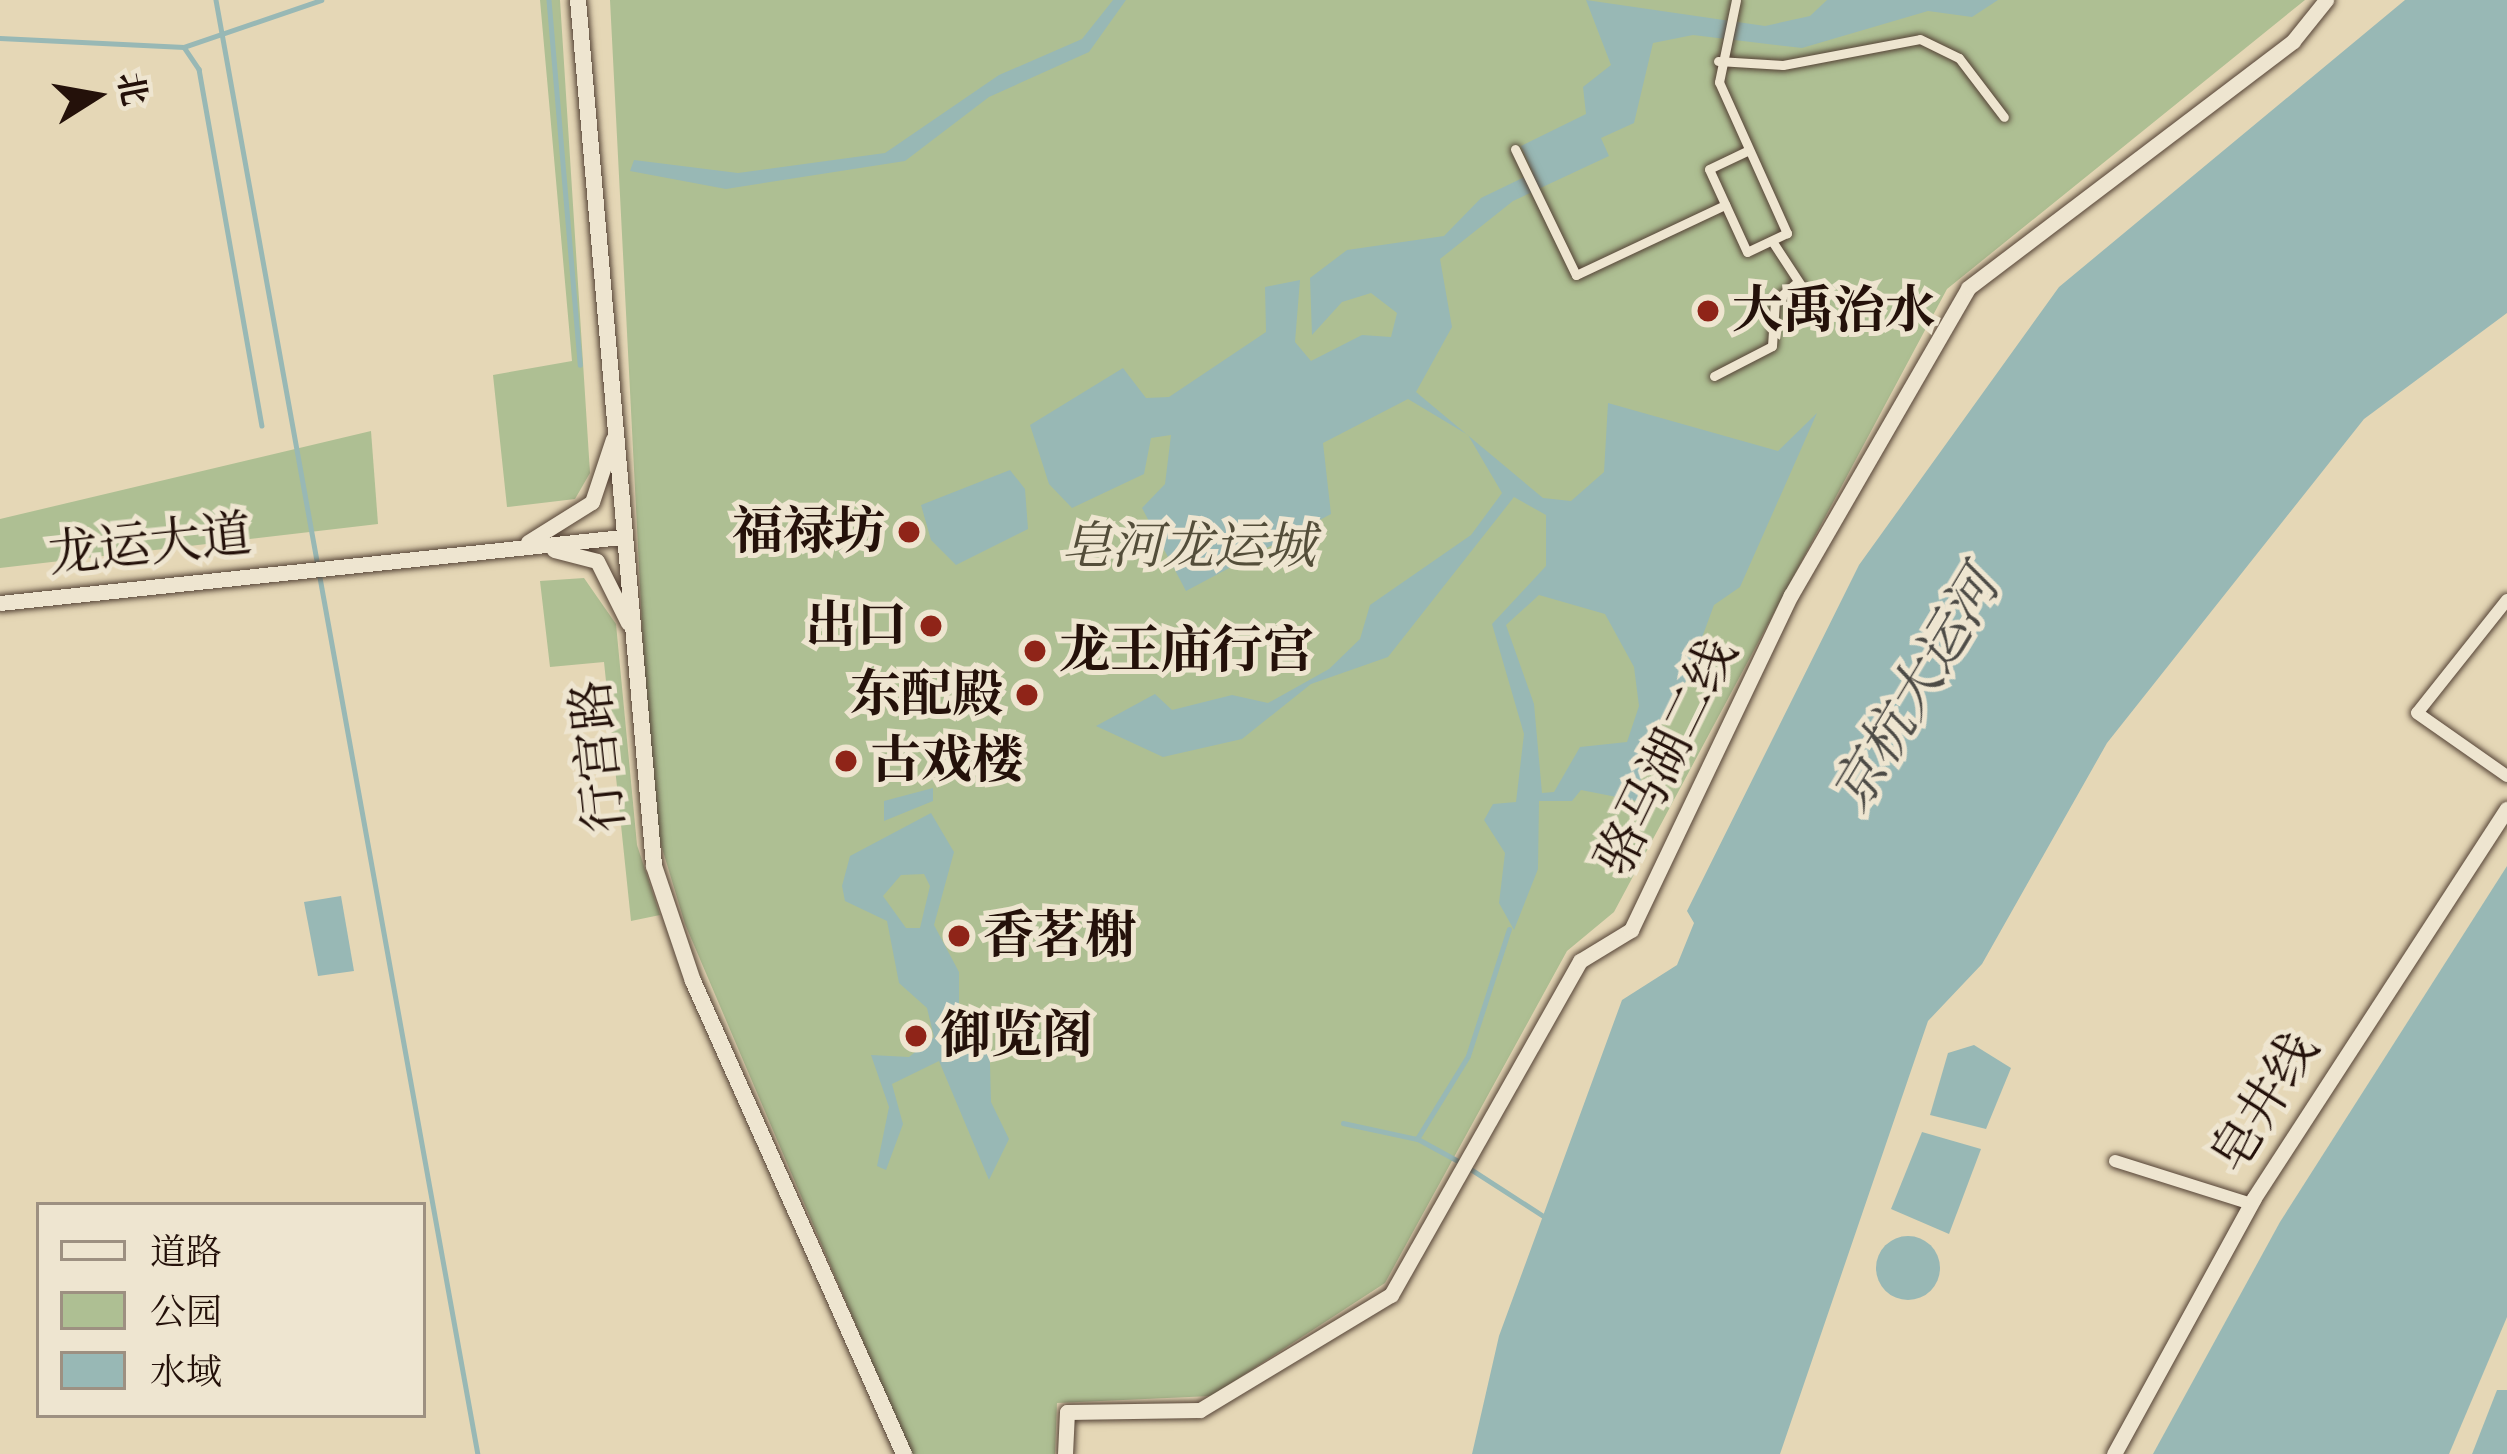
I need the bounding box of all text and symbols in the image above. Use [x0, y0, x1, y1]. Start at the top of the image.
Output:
north arrow [36, 36, 156, 156]
text: 北 [107, 69, 157, 110]
place label: 大禹治水 [1732, 280, 1936, 342]
marker: 大禹治水 [1695, 298, 1721, 324]
place label: 福禄坊 [732, 501, 885, 563]
street label: 龙运大道 [45, 504, 255, 586]
park label: 皂河龙运城 [1061, 516, 1315, 578]
marker: 福禄坊 [896, 519, 922, 545]
water label: 京杭大运河 [1820, 559, 2014, 823]
place label: 出口 [805, 595, 907, 657]
marker: 出口 [918, 613, 944, 639]
place label: 龙王庙行宫 [1059, 620, 1314, 682]
street label: 骆马湖二线 [1584, 629, 1750, 885]
marker: 龙王庙行宫 [1022, 638, 1048, 664]
place label: 东配殿 [850, 664, 1003, 726]
street label: 行宫路 [561, 677, 637, 835]
marker: 东配殿 [1014, 682, 1040, 708]
place label: 古戏楼 [870, 730, 1023, 792]
marker: 古戏楼 [833, 748, 859, 774]
place label: 香茗榭 [983, 905, 1136, 967]
marker: 香茗榭 [946, 923, 972, 949]
place label: 御览阁 [940, 1005, 1093, 1067]
street label: 皂井线 [2199, 1022, 2331, 1184]
marker: 御览阁 [903, 1023, 929, 1049]
legend [36, 1202, 426, 1418]
text: 道路 [150, 1228, 222, 1277]
text: 公园 [150, 1288, 222, 1337]
text: 水域 [150, 1348, 222, 1397]

